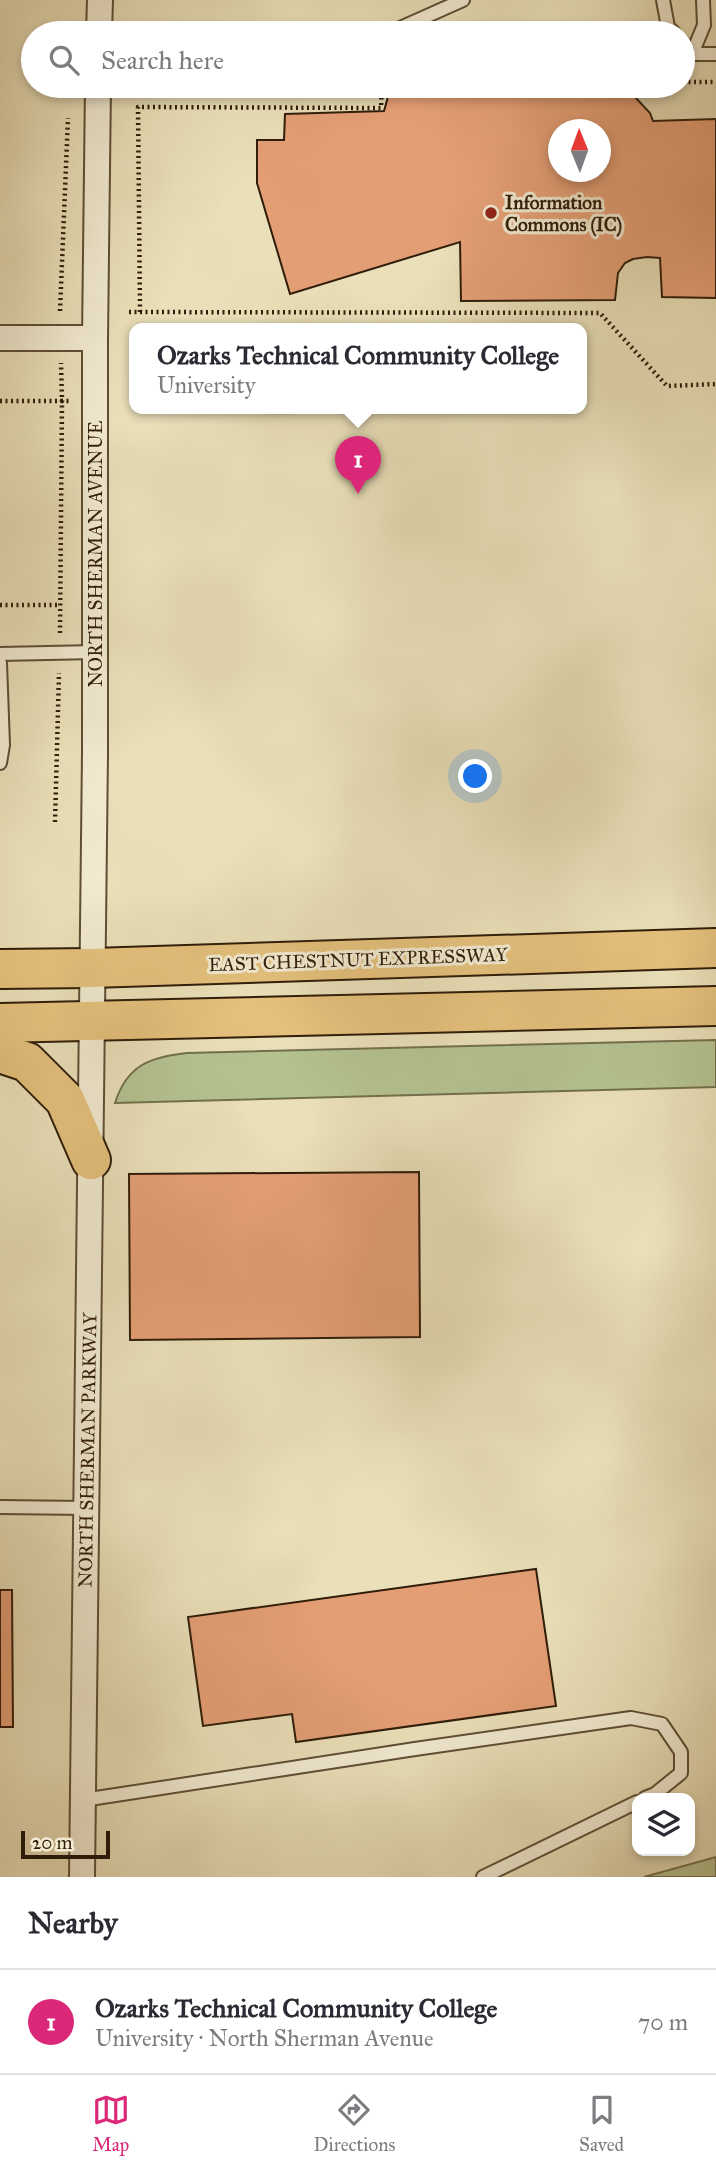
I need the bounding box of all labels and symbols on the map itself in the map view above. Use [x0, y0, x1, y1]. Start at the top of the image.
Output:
north arrow [548, 119, 611, 182]
place label: Information Commons (IC) [505, 191, 622, 237]
marker: Information Commons (IC) [483, 205, 499, 221]
street label: NORTH SHERMAN AVENUE [84, 420, 107, 687]
pin: 1 [335, 436, 381, 494]
your location [458, 759, 492, 793]
street label: EAST CHESTNUT EXPRESSWAY [208, 943, 509, 976]
street label: NORTH SHERMAN PARKWAY [74, 1311, 101, 1588]
scale bar [21, 1828, 110, 1860]

